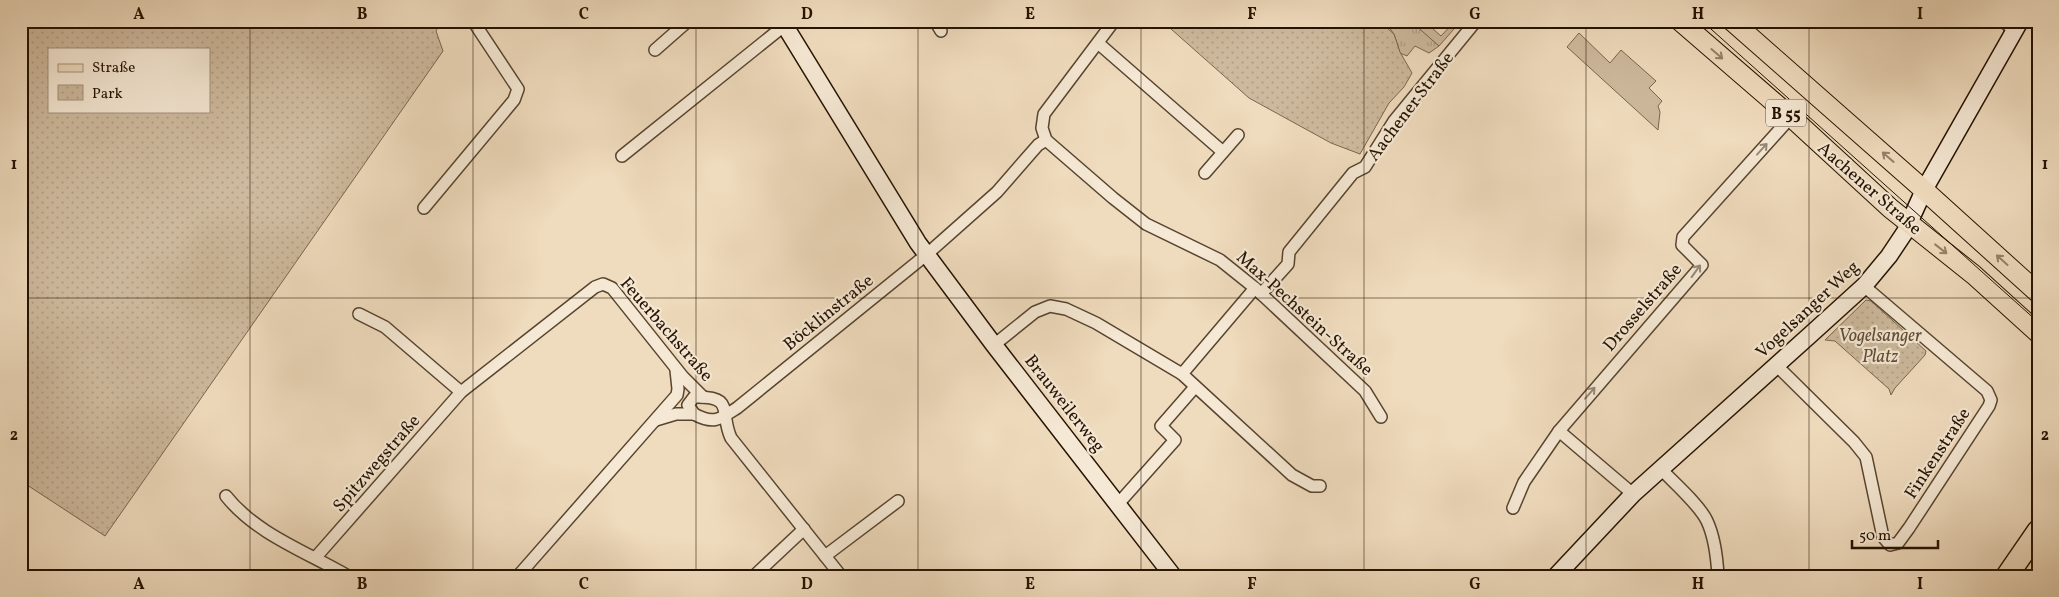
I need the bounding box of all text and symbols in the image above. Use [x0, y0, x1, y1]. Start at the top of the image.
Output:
text: A [133, 4, 145, 26]
text: B [357, 4, 368, 26]
text: C [579, 4, 589, 26]
text: D [801, 4, 813, 26]
text: E [1025, 4, 1035, 26]
text: F [1247, 4, 1257, 26]
text: G [1469, 4, 1481, 26]
text: H [1692, 4, 1704, 26]
text: I [1917, 4, 1923, 26]
street label: Aachener Straße [1362, 47, 1461, 167]
legend [48, 48, 210, 112]
one-way arrow [1710, 48, 1723, 60]
text: Straße [92, 58, 135, 79]
text: Park [92, 84, 123, 105]
road number: B 55 [1766, 100, 1806, 126]
street label: Aachener Straße [1811, 137, 1927, 242]
one-way arrow [1756, 143, 1768, 156]
one-way arrow [1881, 152, 1894, 163]
text: 1 [11, 154, 17, 176]
text: 1 [2042, 154, 2048, 176]
one-way arrow [1934, 243, 1947, 254]
street label: Max-Pechstein-Straße [1230, 246, 1378, 382]
one-way arrow [1995, 254, 2008, 266]
street label: Vogelsanger Weg [1751, 255, 1865, 365]
street label: Drosselstraße [1598, 258, 1688, 357]
one-way arrow [1691, 264, 1701, 278]
street label: Böcklinstraße [778, 269, 879, 357]
street label: Feuerbachstraße [613, 272, 718, 388]
park label: Vogelsanger Platz [1838, 324, 1922, 370]
street label: Brauweilerweg [1018, 350, 1110, 458]
one-way arrow [1584, 387, 1595, 400]
street label: Finkenstraße [1899, 403, 1977, 504]
street label: Spitzwegstraße [328, 410, 427, 518]
text: 2 [10, 425, 18, 447]
text: 2 [2041, 425, 2049, 447]
scale bar [1852, 517, 1938, 549]
text: 50 m [1859, 526, 1891, 547]
text: A [133, 574, 145, 596]
text: B [357, 574, 368, 596]
text: C [579, 574, 589, 596]
text: D [801, 574, 813, 596]
text: E [1025, 574, 1035, 596]
text: F [1247, 574, 1257, 596]
text: G [1469, 574, 1481, 596]
text: H [1692, 574, 1704, 596]
text: I [1917, 574, 1923, 596]

